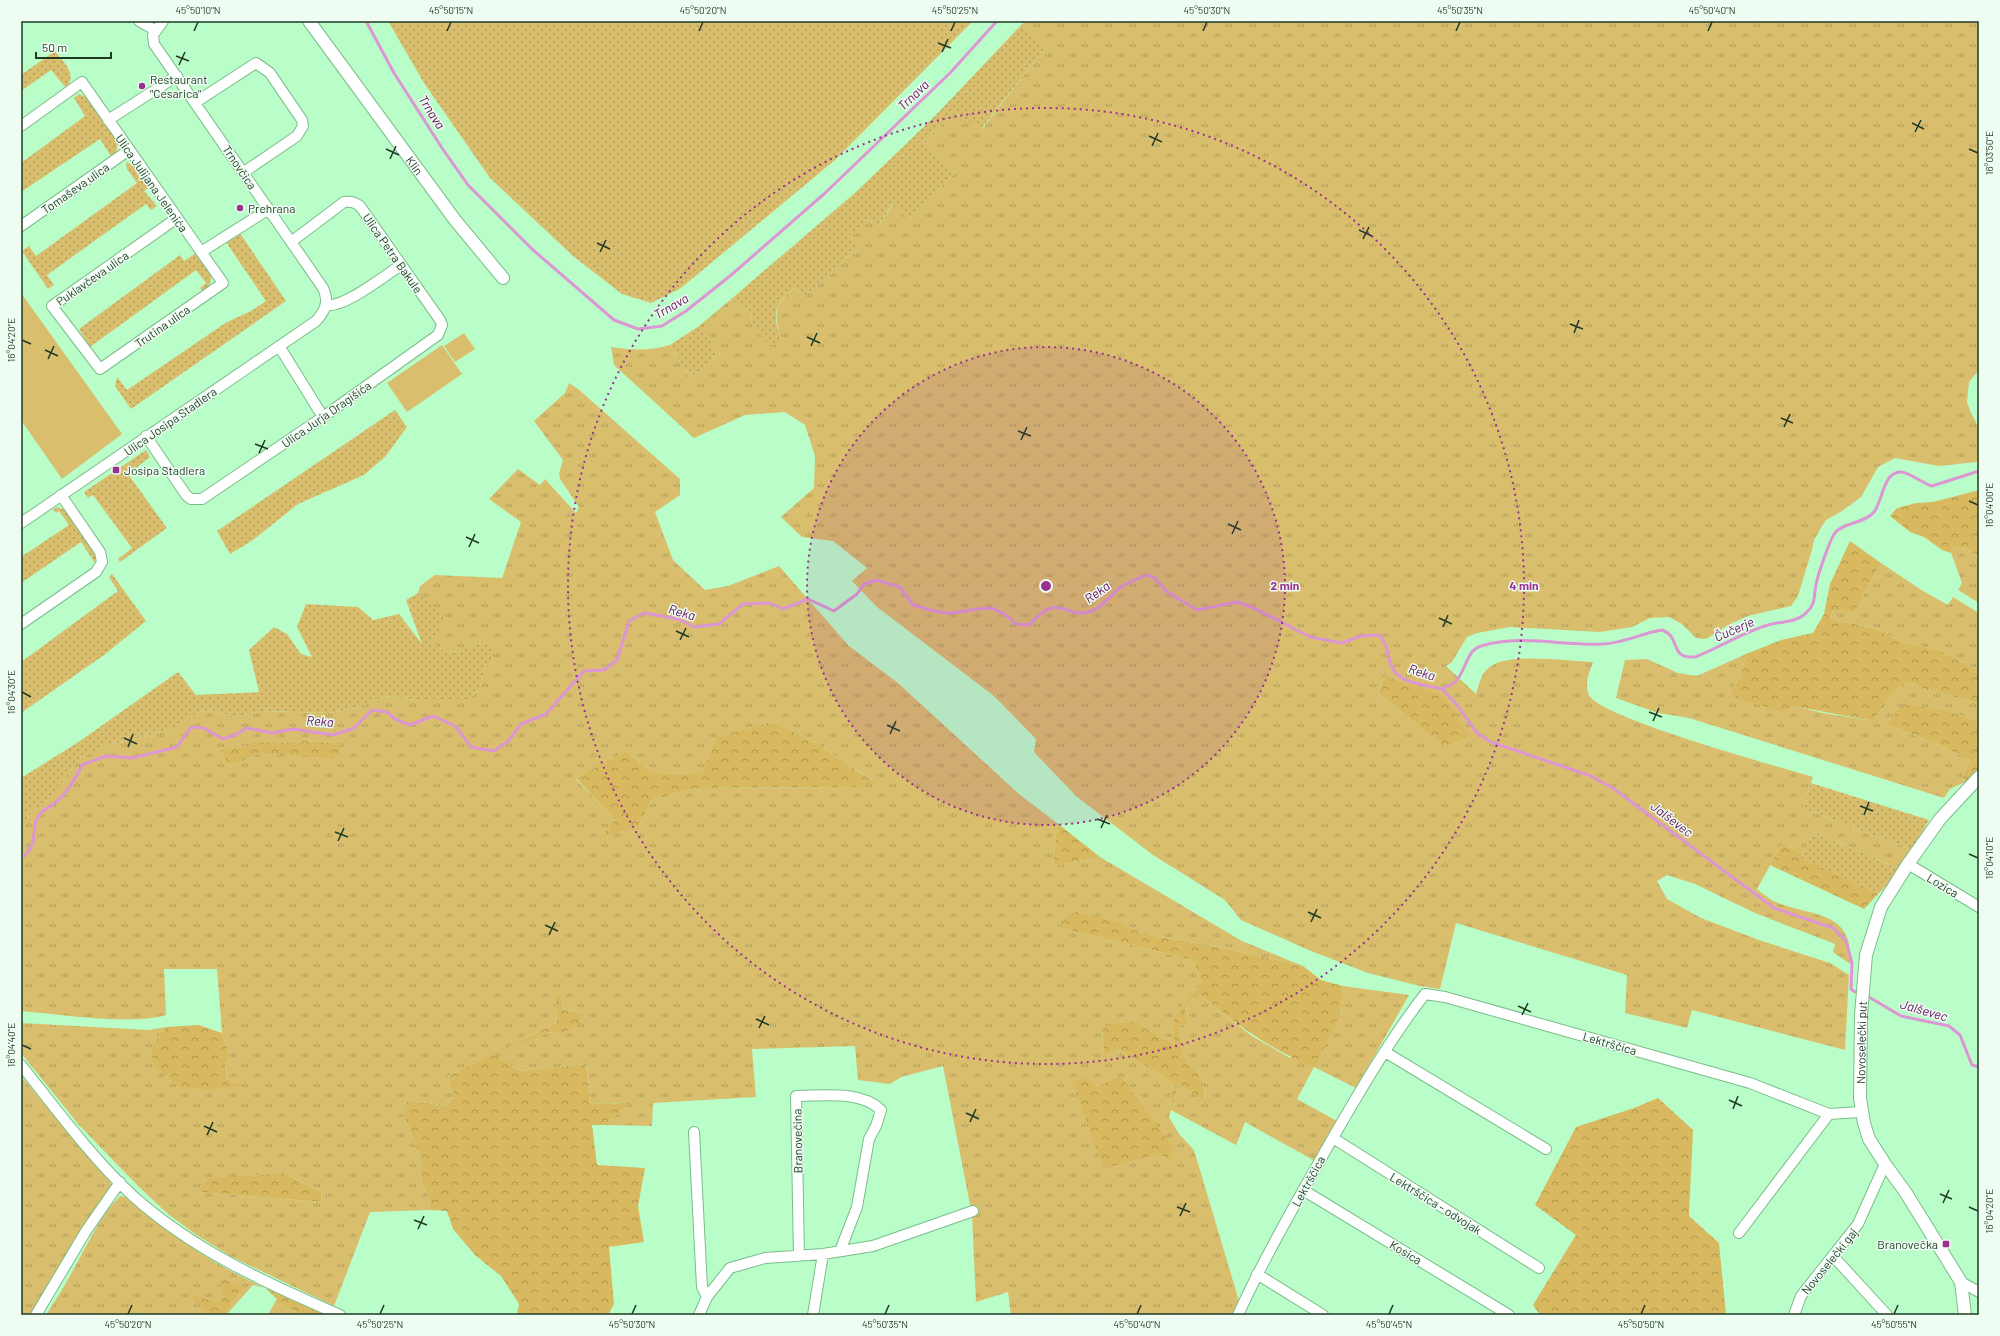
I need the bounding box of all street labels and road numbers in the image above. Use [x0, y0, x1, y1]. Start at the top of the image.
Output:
street label: Ulica Julijana Jelenića [113, 131, 191, 235]
street label: Trnovčica [220, 142, 260, 192]
street label: Klin [403, 153, 426, 177]
street label: Tomaševa ulica [38, 160, 112, 216]
street label: Ulica Petra Bakule [360, 210, 426, 296]
street label: Puklavčeva ulica [53, 248, 131, 308]
street label: Trutina ulica [132, 302, 192, 350]
street label: Ulica Jurja Dragišića [278, 378, 374, 450]
street label: Ulica Josipa Stadlera [121, 384, 219, 458]
street label: Lozica [1925, 870, 1961, 900]
street label: Novoselečki put [1853, 1000, 1869, 1084]
street label: Lektrščica [1581, 1029, 1639, 1057]
street label: Branovečina [789, 1109, 805, 1173]
street label: Lektrščica [1288, 1153, 1328, 1209]
street label: Lektrščica - odvojak [1388, 1169, 1484, 1237]
street label: Novoselečki gaj [1798, 1225, 1860, 1297]
street label: Kosica [1387, 1237, 1425, 1267]

